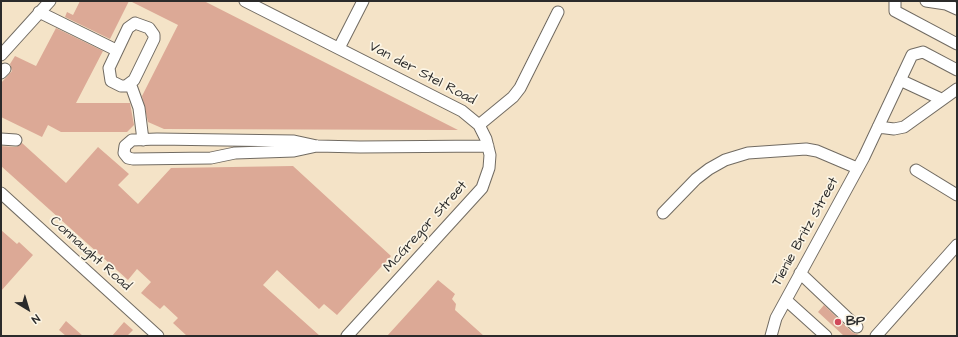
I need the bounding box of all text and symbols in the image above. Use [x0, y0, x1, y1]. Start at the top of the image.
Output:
street label: Van der Stel Road [366, 39, 478, 109]
street label: Tienie Britz Street [769, 175, 843, 289]
street label: McGregor Street [381, 178, 471, 276]
street label: Connaught Road [46, 213, 134, 295]
north arrow [8, 289, 48, 329]
text: N [28, 311, 43, 327]
place label: BP [846, 314, 865, 330]
marker: BP [833, 317, 843, 327]

